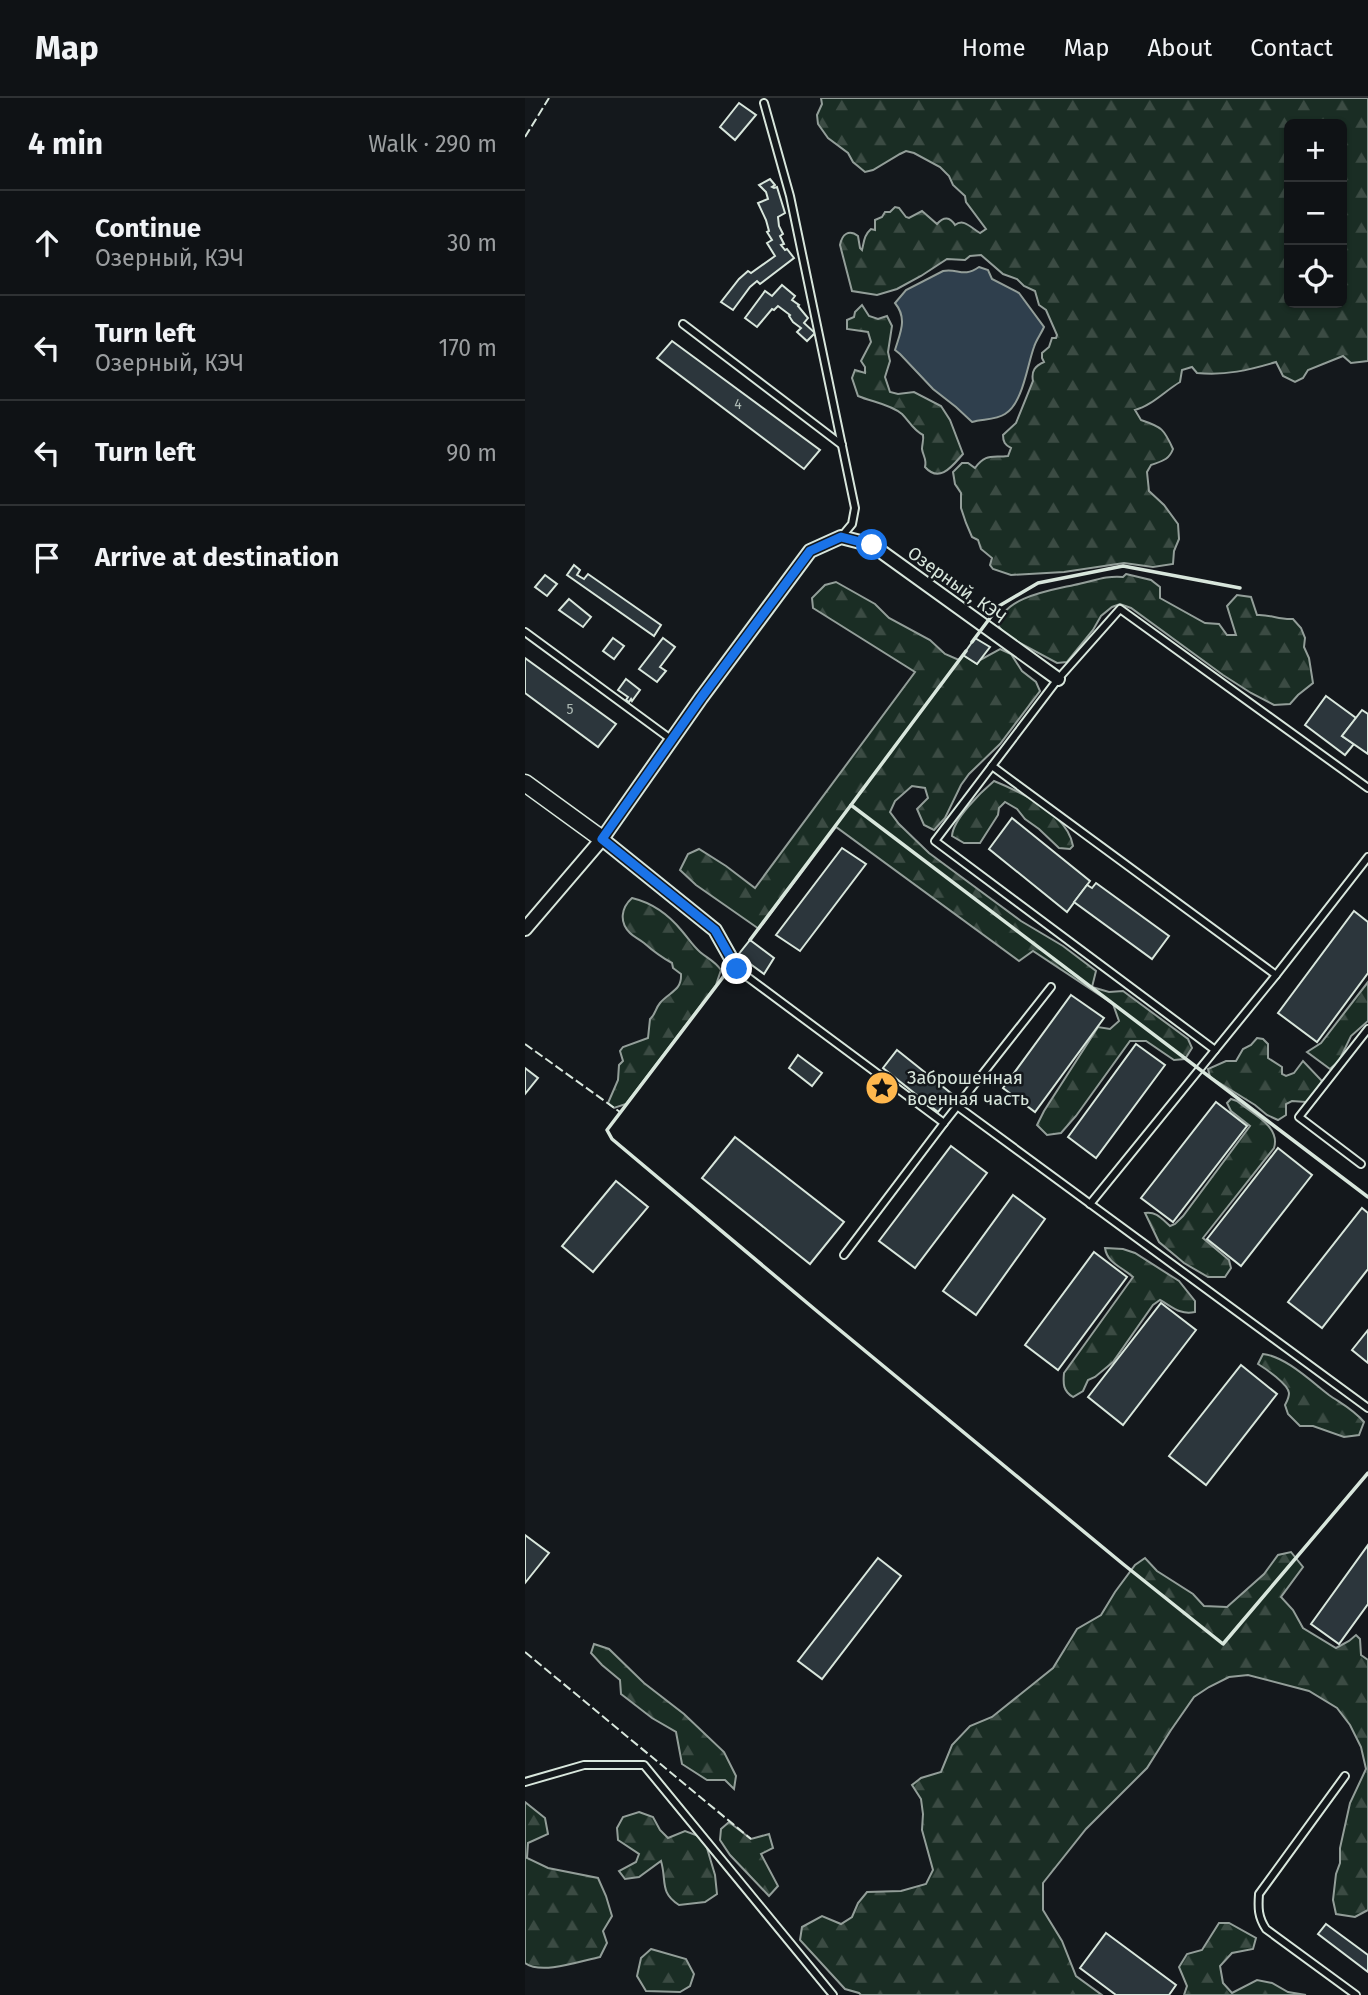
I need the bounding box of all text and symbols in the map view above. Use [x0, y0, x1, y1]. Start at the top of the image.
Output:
text: Map [35, 28, 99, 68]
text: Home [962, 34, 1026, 62]
text: Map [1064, 34, 1110, 62]
text: About [1148, 34, 1212, 62]
text: Contact [1250, 34, 1333, 62]
map controls [1284, 119, 1347, 308]
button: + [1284, 119, 1347, 182]
text: 4 min [28, 126, 103, 162]
text: Walk · 290 m [368, 130, 497, 158]
button: − [1284, 182, 1347, 245]
text: Continue [95, 213, 201, 244]
icon: ahead [28, 224, 66, 262]
text: 30 m [447, 229, 497, 257]
text: Озерный, КЭЧ [95, 244, 244, 272]
button: locate [1284, 245, 1347, 308]
text: Turn left [95, 318, 196, 349]
icon: left [28, 329, 66, 367]
text: 170 m [438, 334, 497, 362]
text: Озерный, КЭЧ [95, 349, 244, 377]
house number: 4 [734, 396, 742, 413]
icon: left [28, 434, 66, 472]
text: Turn left [95, 437, 196, 468]
text: 90 m [446, 439, 497, 467]
route start [856, 529, 887, 560]
icon: arrive [28, 539, 66, 577]
text: Arrive at destination [95, 542, 339, 573]
street label: Озерный, КЭЧ [903, 542, 1011, 628]
house number: 5 [566, 701, 574, 718]
route end [721, 953, 752, 984]
place label: Заброшенная военная часть [907, 1067, 1029, 1110]
place icon: Заброшенная военная часть [863, 1069, 901, 1107]

